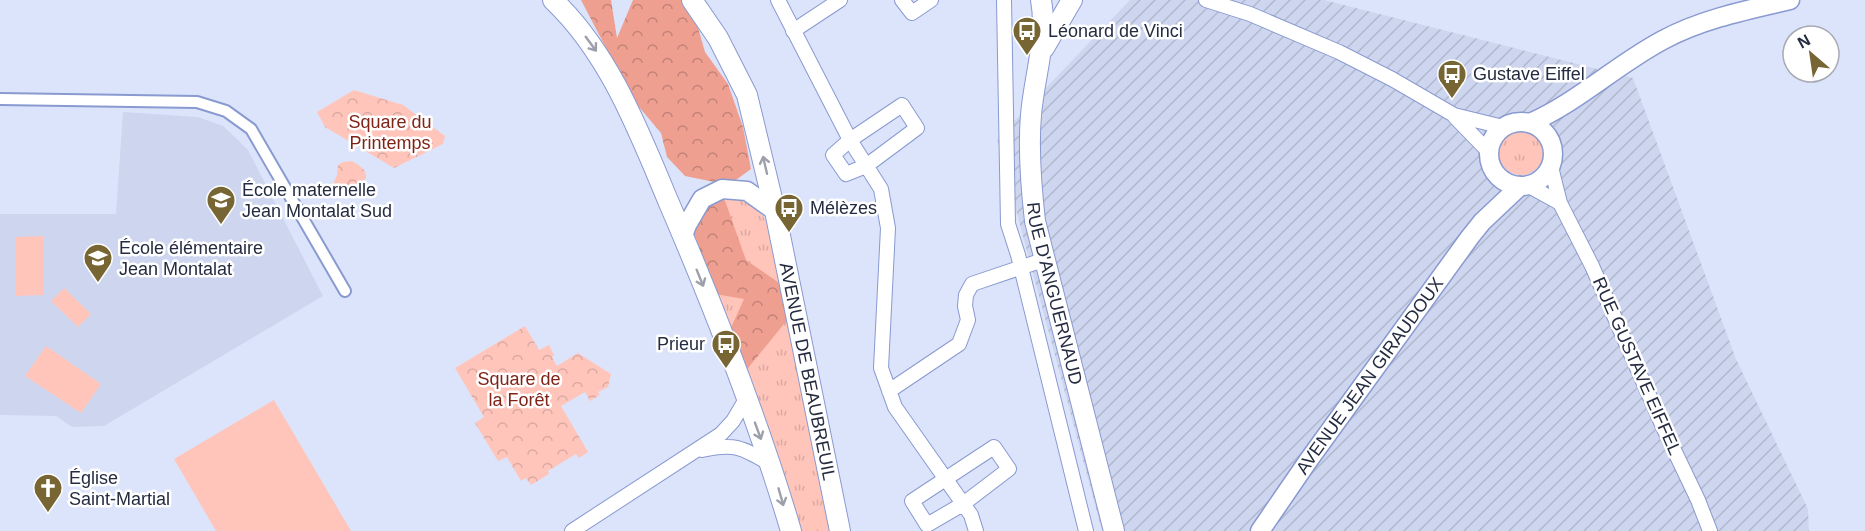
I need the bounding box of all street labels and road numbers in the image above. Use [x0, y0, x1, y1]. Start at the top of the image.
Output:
street label: RUE D'ANGUERNAUD [1023, 201, 1086, 387]
street label: AVENUE DE BEAUBREUIL [776, 261, 839, 482]
street label: AVENUE JEAN GIRAUDOUX [1292, 274, 1447, 478]
street label: RUE GUSTAVE EIFFEL [1589, 274, 1685, 458]

